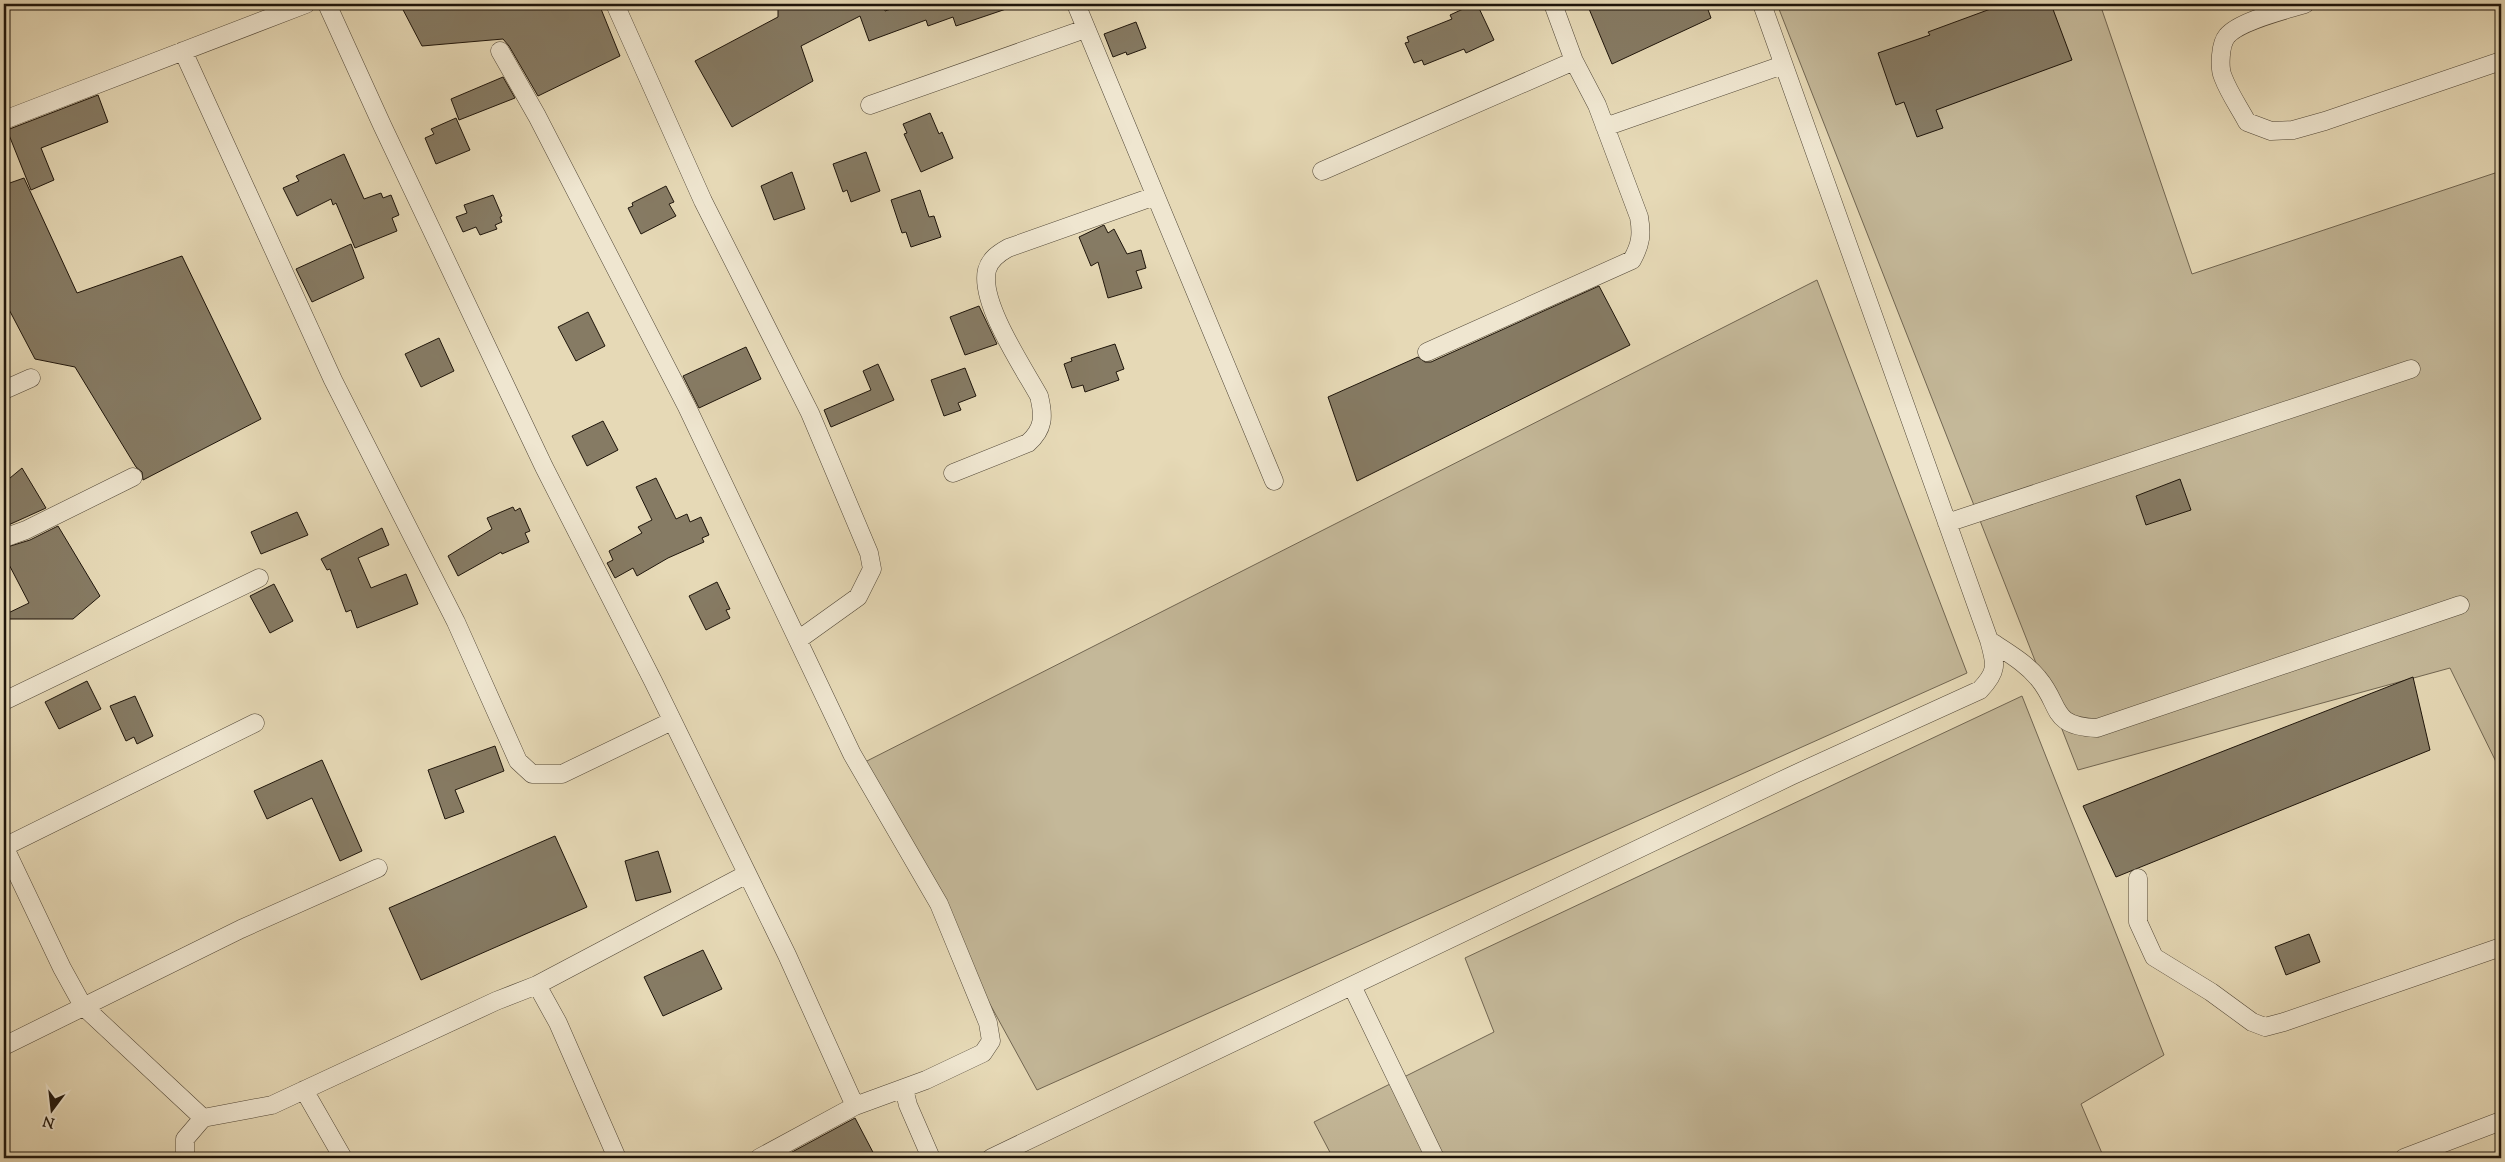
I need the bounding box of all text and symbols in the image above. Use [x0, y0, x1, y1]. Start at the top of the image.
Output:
north arrow [28, 1084, 78, 1134]
text: N [41, 1110, 57, 1132]

